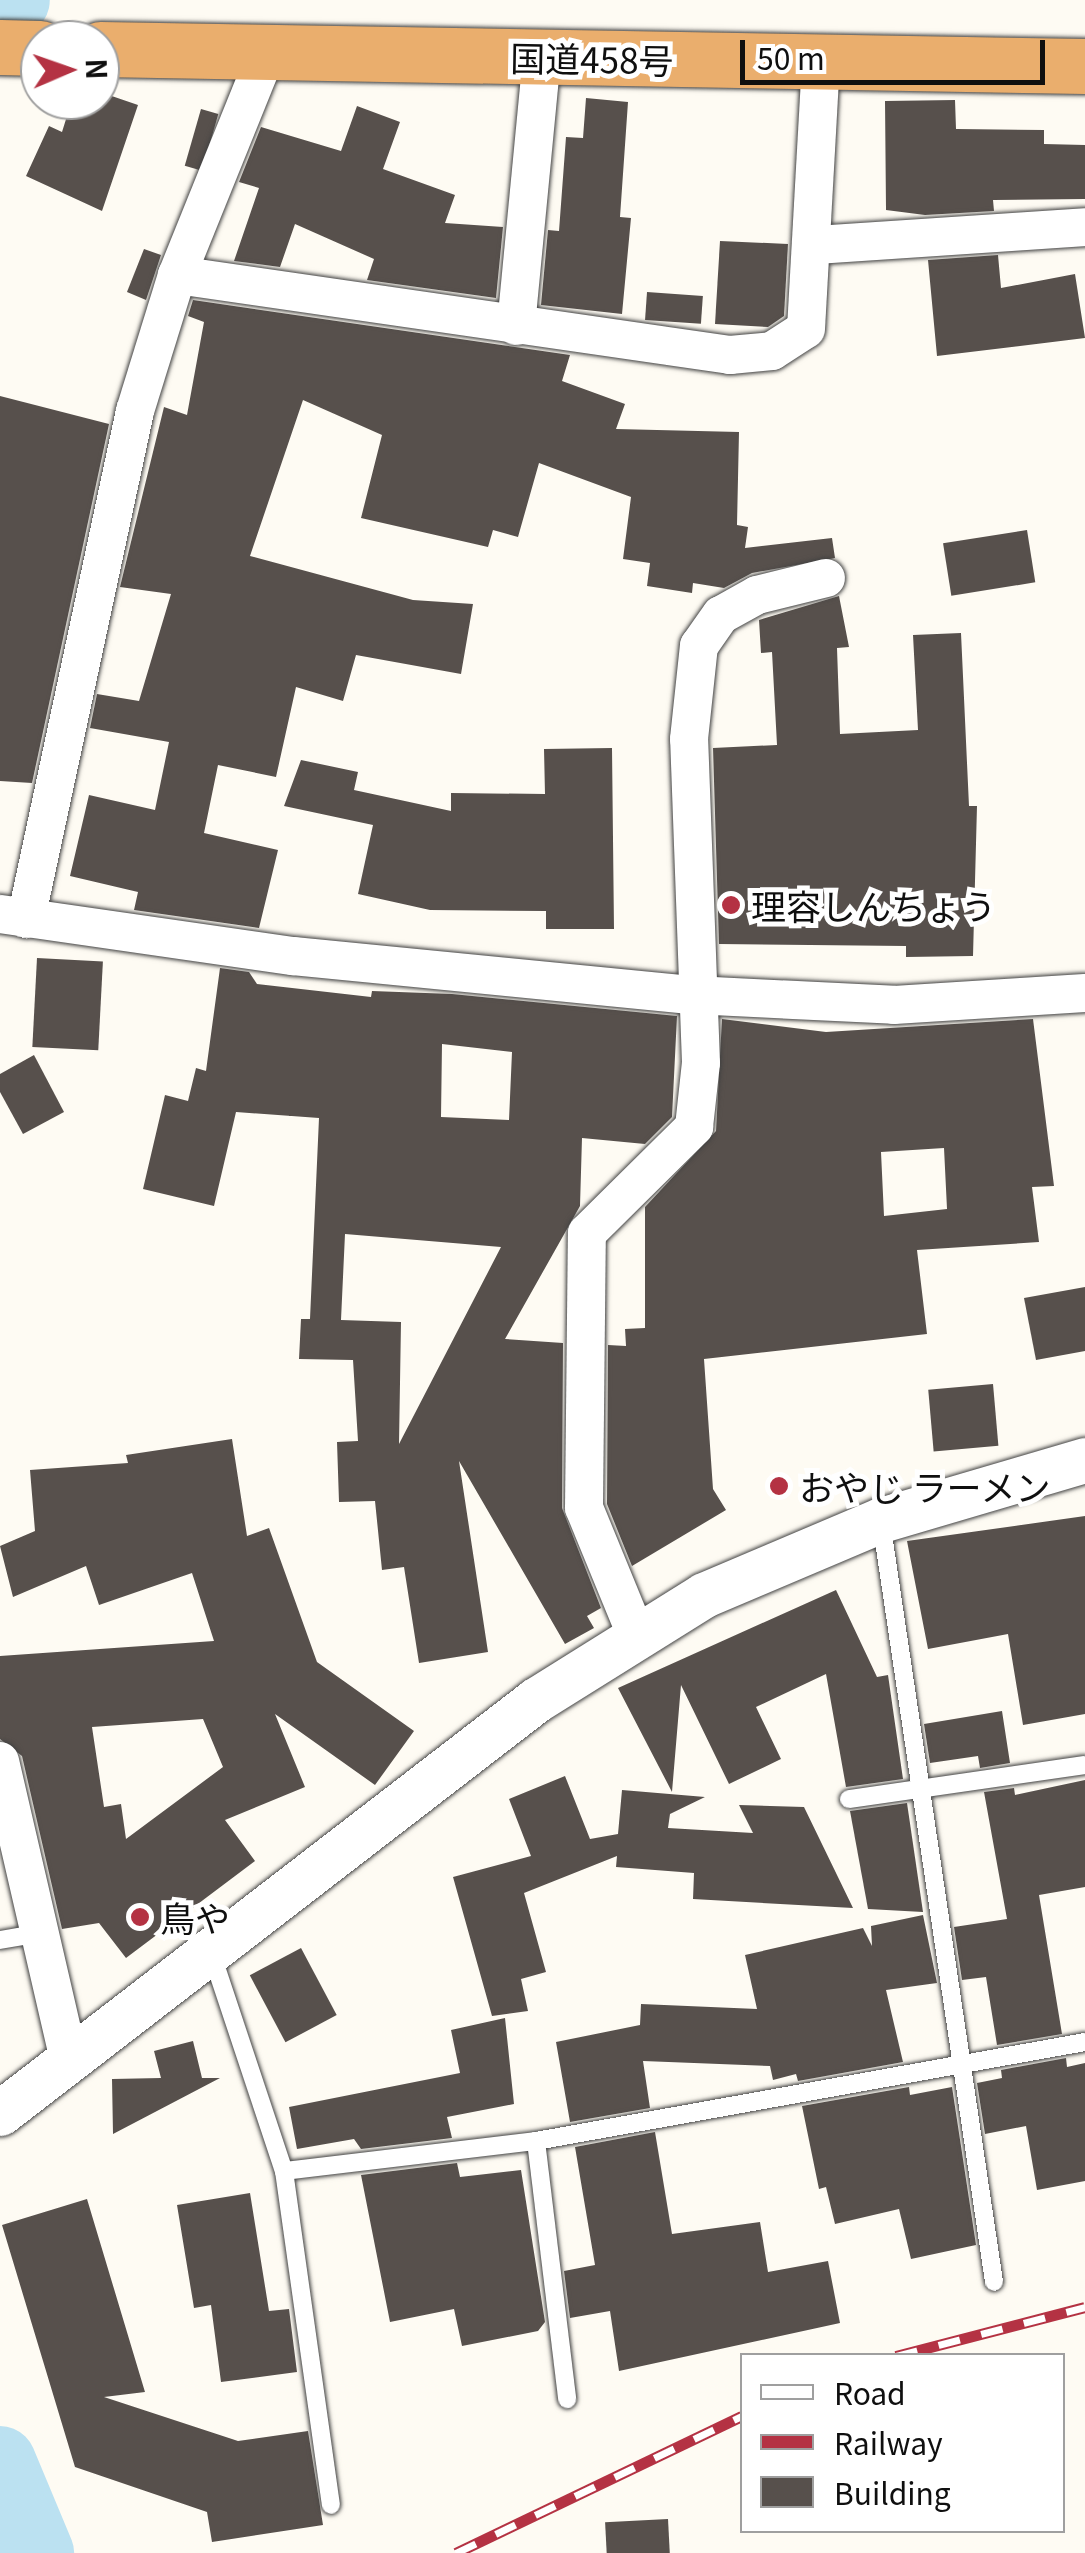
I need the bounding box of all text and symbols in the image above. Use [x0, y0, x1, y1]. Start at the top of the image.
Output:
north arrow [20, 20, 120, 120]
scale bar [745, 20, 1050, 82]
text: 50 m [757, 35, 825, 79]
street label: 国道458号 [510, 36, 674, 80]
text: N [78, 58, 118, 80]
place label: 理容しんちょう [751, 884, 996, 926]
marker: 理容しんちょう [720, 894, 742, 916]
place label: おやじ ラーメン [799, 1465, 1052, 1507]
marker: おやじ ラーメン [768, 1475, 790, 1497]
place label: 鳥や [160, 1896, 230, 1938]
marker: 鳥や [129, 1906, 151, 1928]
legend [740, 2353, 1065, 2533]
text: Road [834, 2370, 906, 2414]
text: Railway [834, 2420, 943, 2464]
text: Building [834, 2470, 951, 2514]

